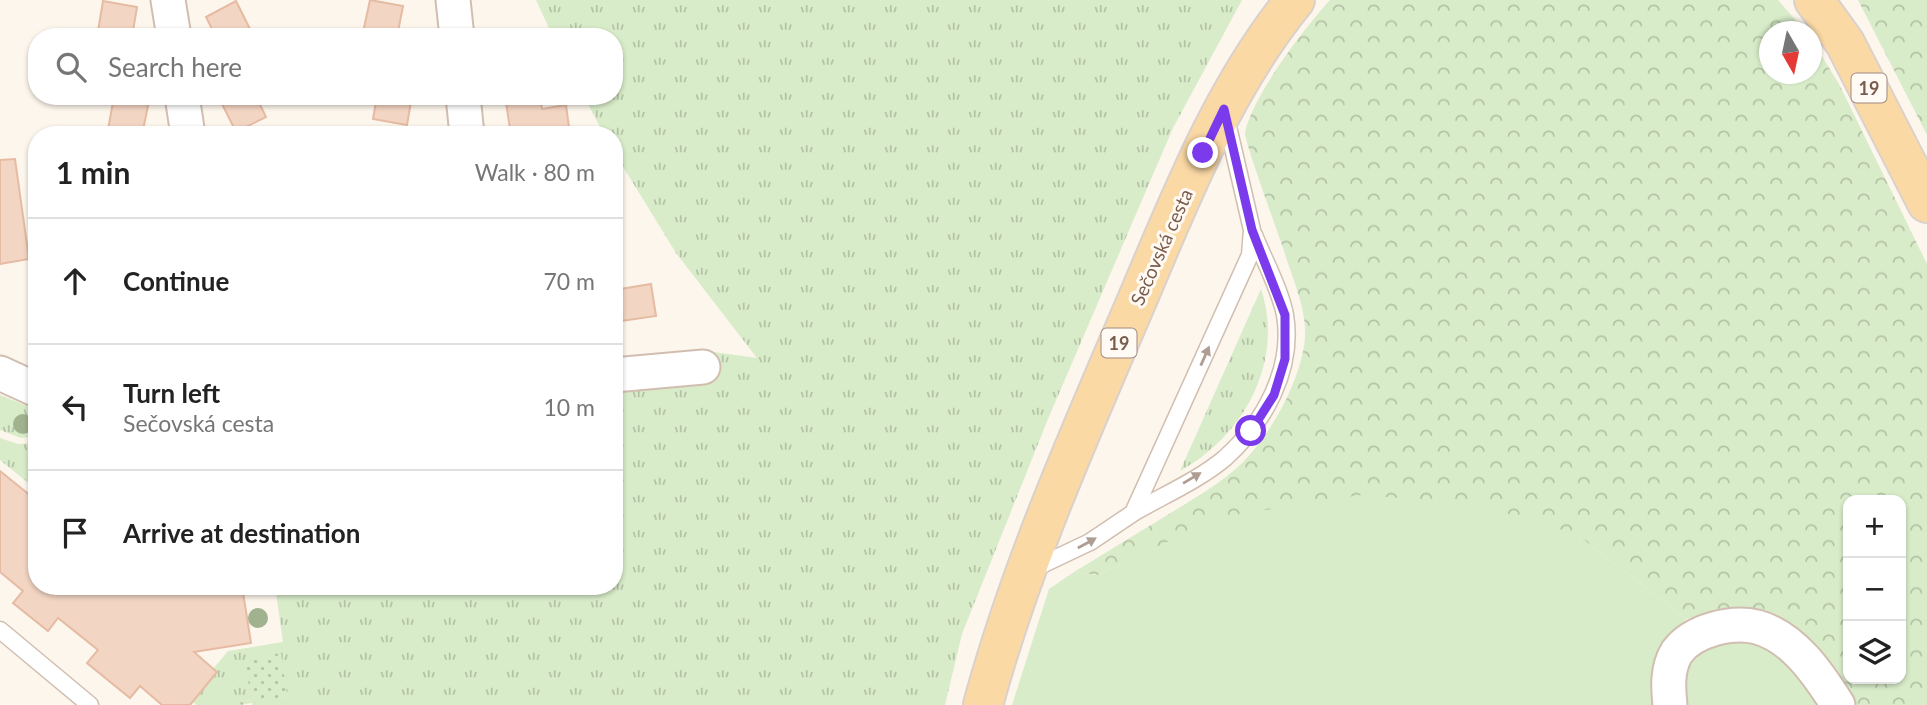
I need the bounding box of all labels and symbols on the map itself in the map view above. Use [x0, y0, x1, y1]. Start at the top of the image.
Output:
north arrow [1759, 21, 1822, 84]
road number: 19 [1852, 74, 1886, 102]
route end [1187, 137, 1218, 168]
street label: Sečovská cesta [1125, 185, 1197, 309]
road number: 19 [1102, 328, 1136, 358]
one-way arrow [1199, 346, 1211, 366]
route start [1235, 415, 1266, 446]
one-way arrow [1182, 472, 1201, 485]
one-way arrow [1077, 537, 1097, 548]

